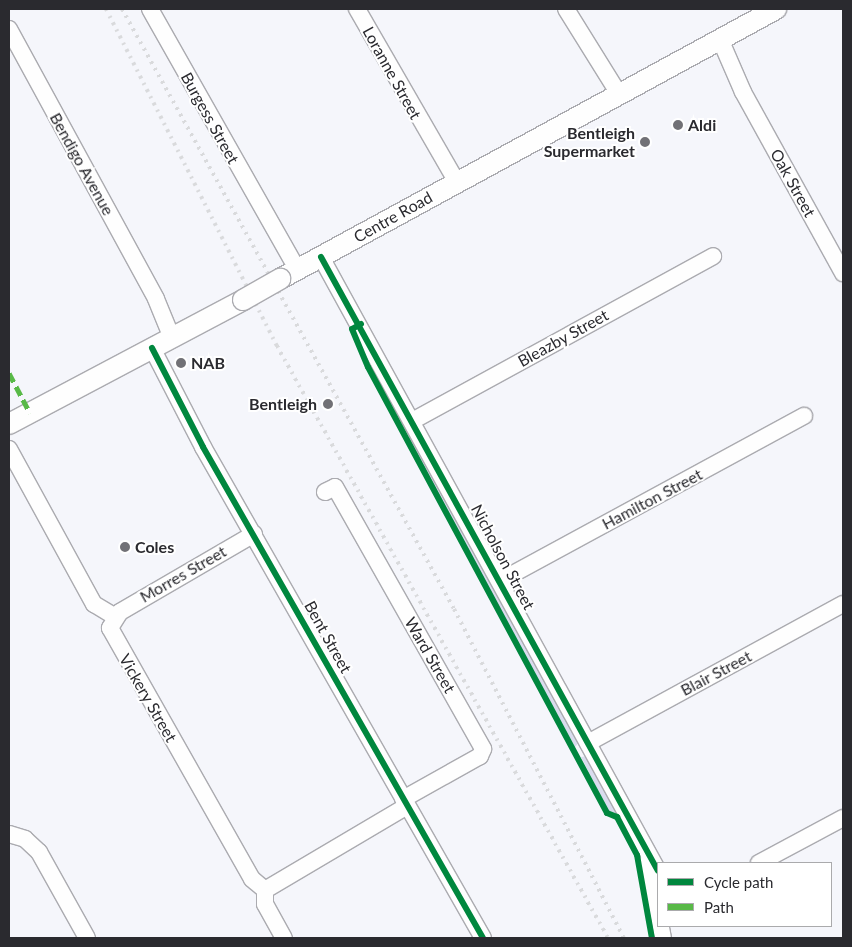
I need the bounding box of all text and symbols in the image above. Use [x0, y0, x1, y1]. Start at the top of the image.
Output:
street label: Loranne Street [359, 23, 425, 123]
street label: Burgess Street [177, 69, 243, 167]
street label: Bendigo Avenue [46, 109, 118, 219]
place label: Aldi [688, 115, 716, 135]
marker: Aldi [672, 119, 684, 131]
place label: Bentleigh Supermarket [544, 123, 635, 161]
marker: Bentleigh Supermarket [639, 136, 651, 148]
street label: Oak Street [766, 146, 820, 220]
street label: Centre Road [350, 188, 436, 246]
street label: Bleazby Street [514, 305, 612, 371]
place label: NAB [191, 353, 225, 373]
marker: NAB [175, 357, 187, 369]
place label: Bentleigh [249, 394, 317, 414]
marker: Bentleigh [321, 397, 335, 411]
street label: Hamilton Street [599, 465, 705, 533]
street label: Nicholson Street [467, 501, 539, 613]
place label: Coles [135, 537, 174, 557]
marker: Coles [119, 541, 131, 553]
street label: Morres Street [136, 542, 230, 606]
street label: Bent Street [300, 598, 356, 676]
street label: Ward Street [401, 614, 459, 696]
street label: Blair Street [677, 646, 755, 700]
street label: Vickery Street [115, 650, 181, 746]
legend [657, 862, 832, 927]
text: Cycle path [704, 873, 773, 891]
text: Path [704, 898, 734, 916]

